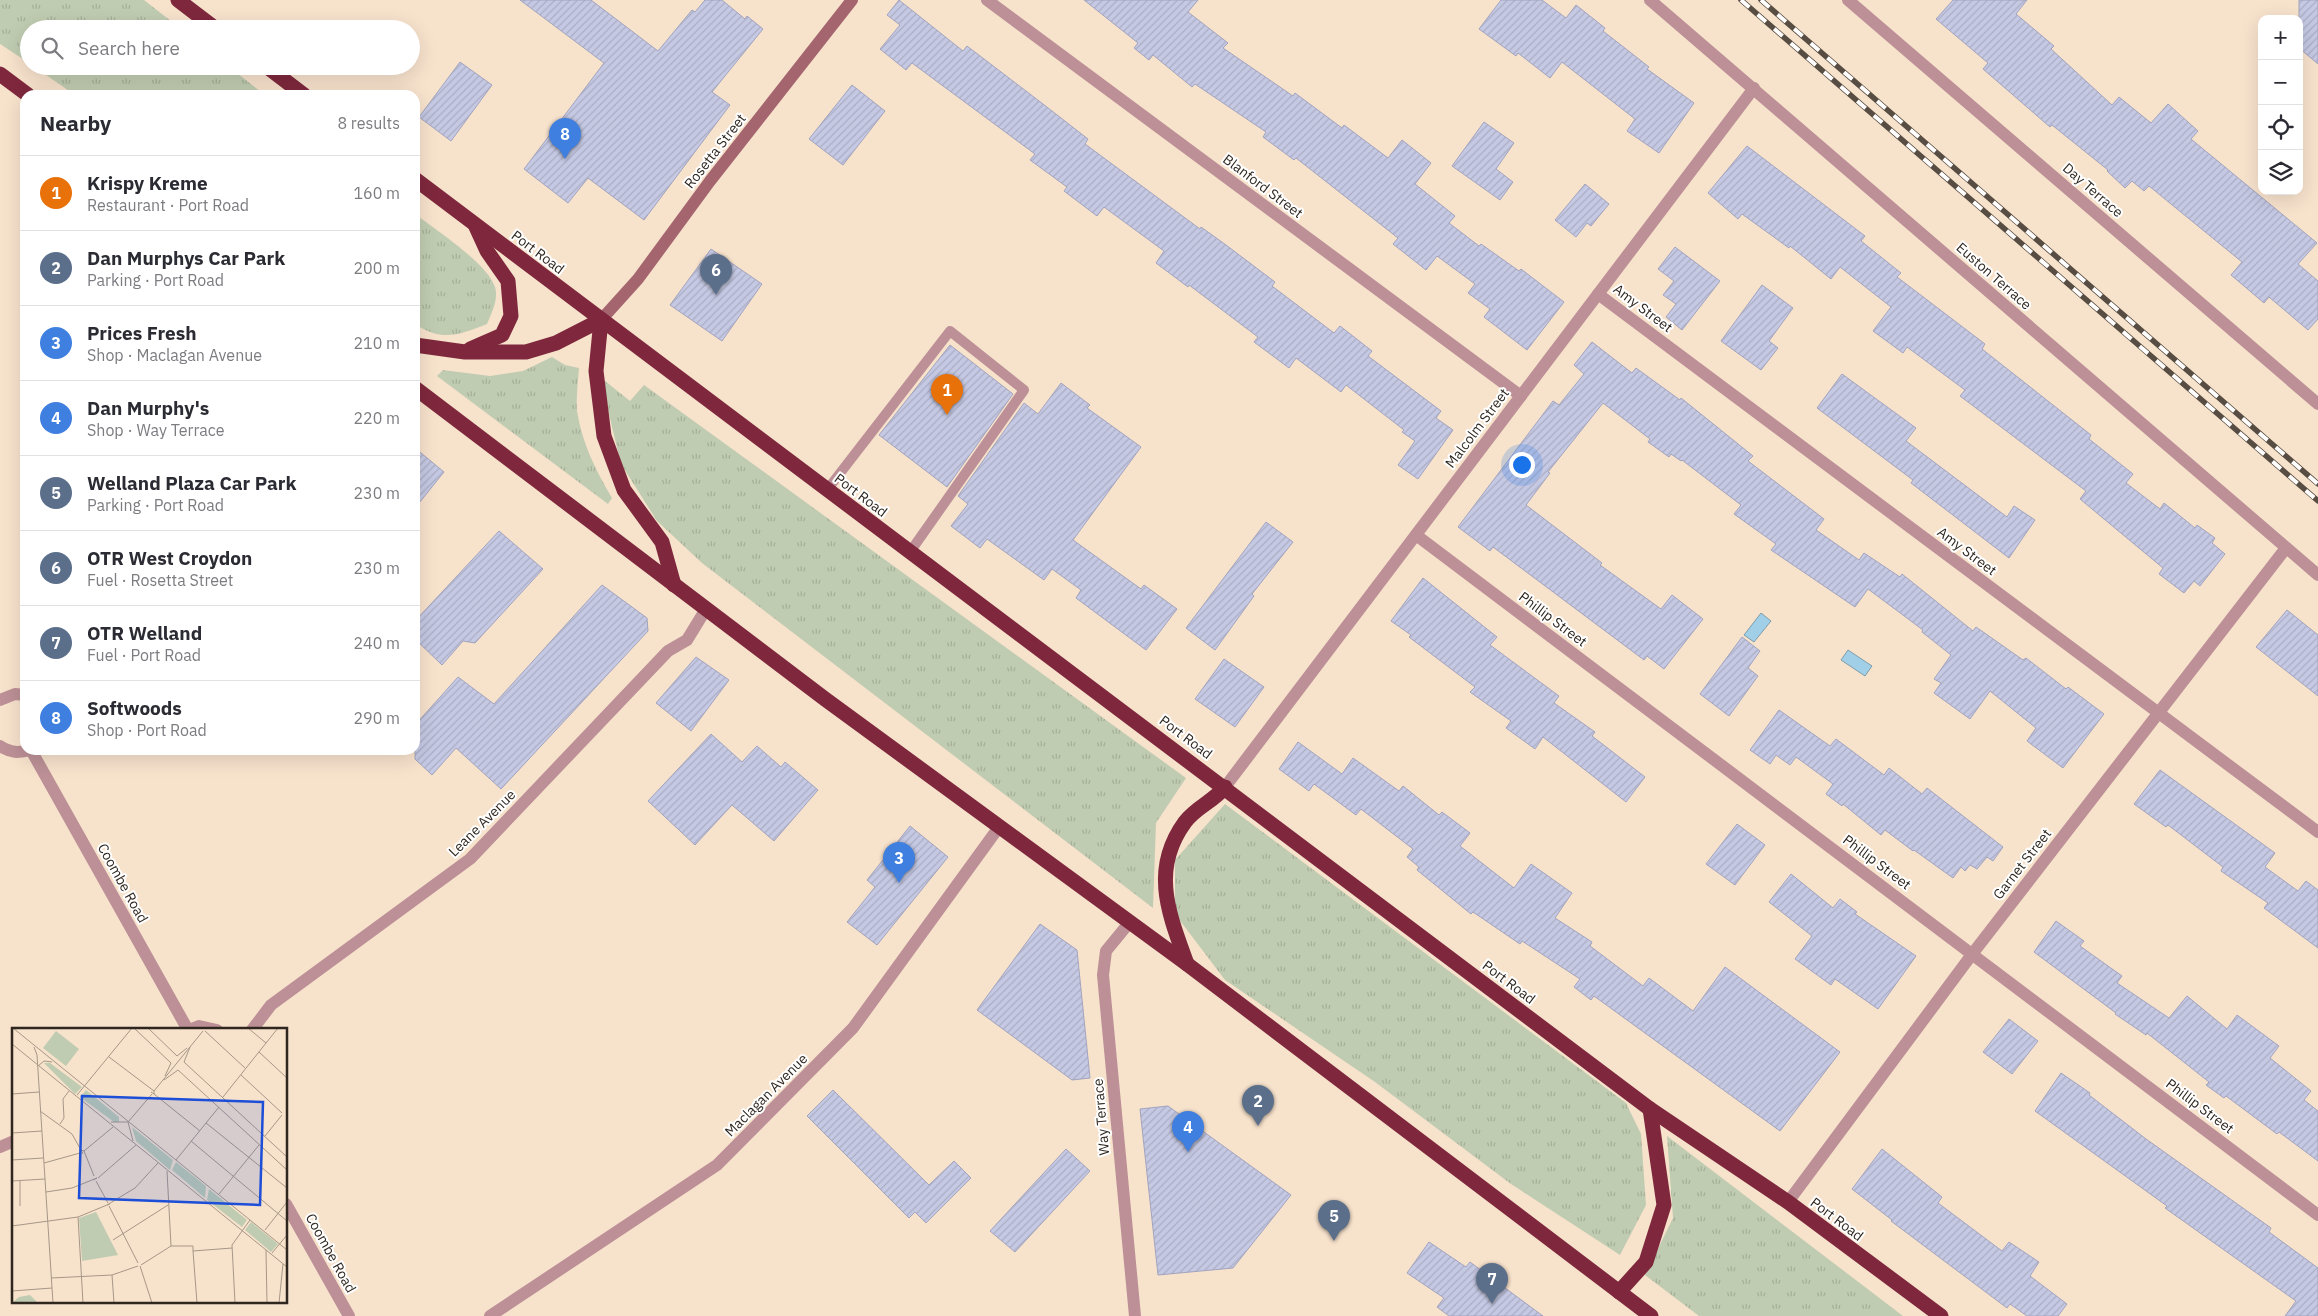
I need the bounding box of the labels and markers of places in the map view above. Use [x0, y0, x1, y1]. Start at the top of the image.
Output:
pin: 8 [549, 118, 581, 159]
pin: 6 [700, 254, 732, 295]
pin: 1 [931, 374, 963, 415]
pin: 3 [883, 842, 915, 883]
pin: 2 [1242, 1085, 1274, 1126]
pin: 4 [1172, 1111, 1204, 1152]
pin: 5 [1318, 1200, 1350, 1241]
pin: 7 [1476, 1263, 1508, 1304]

